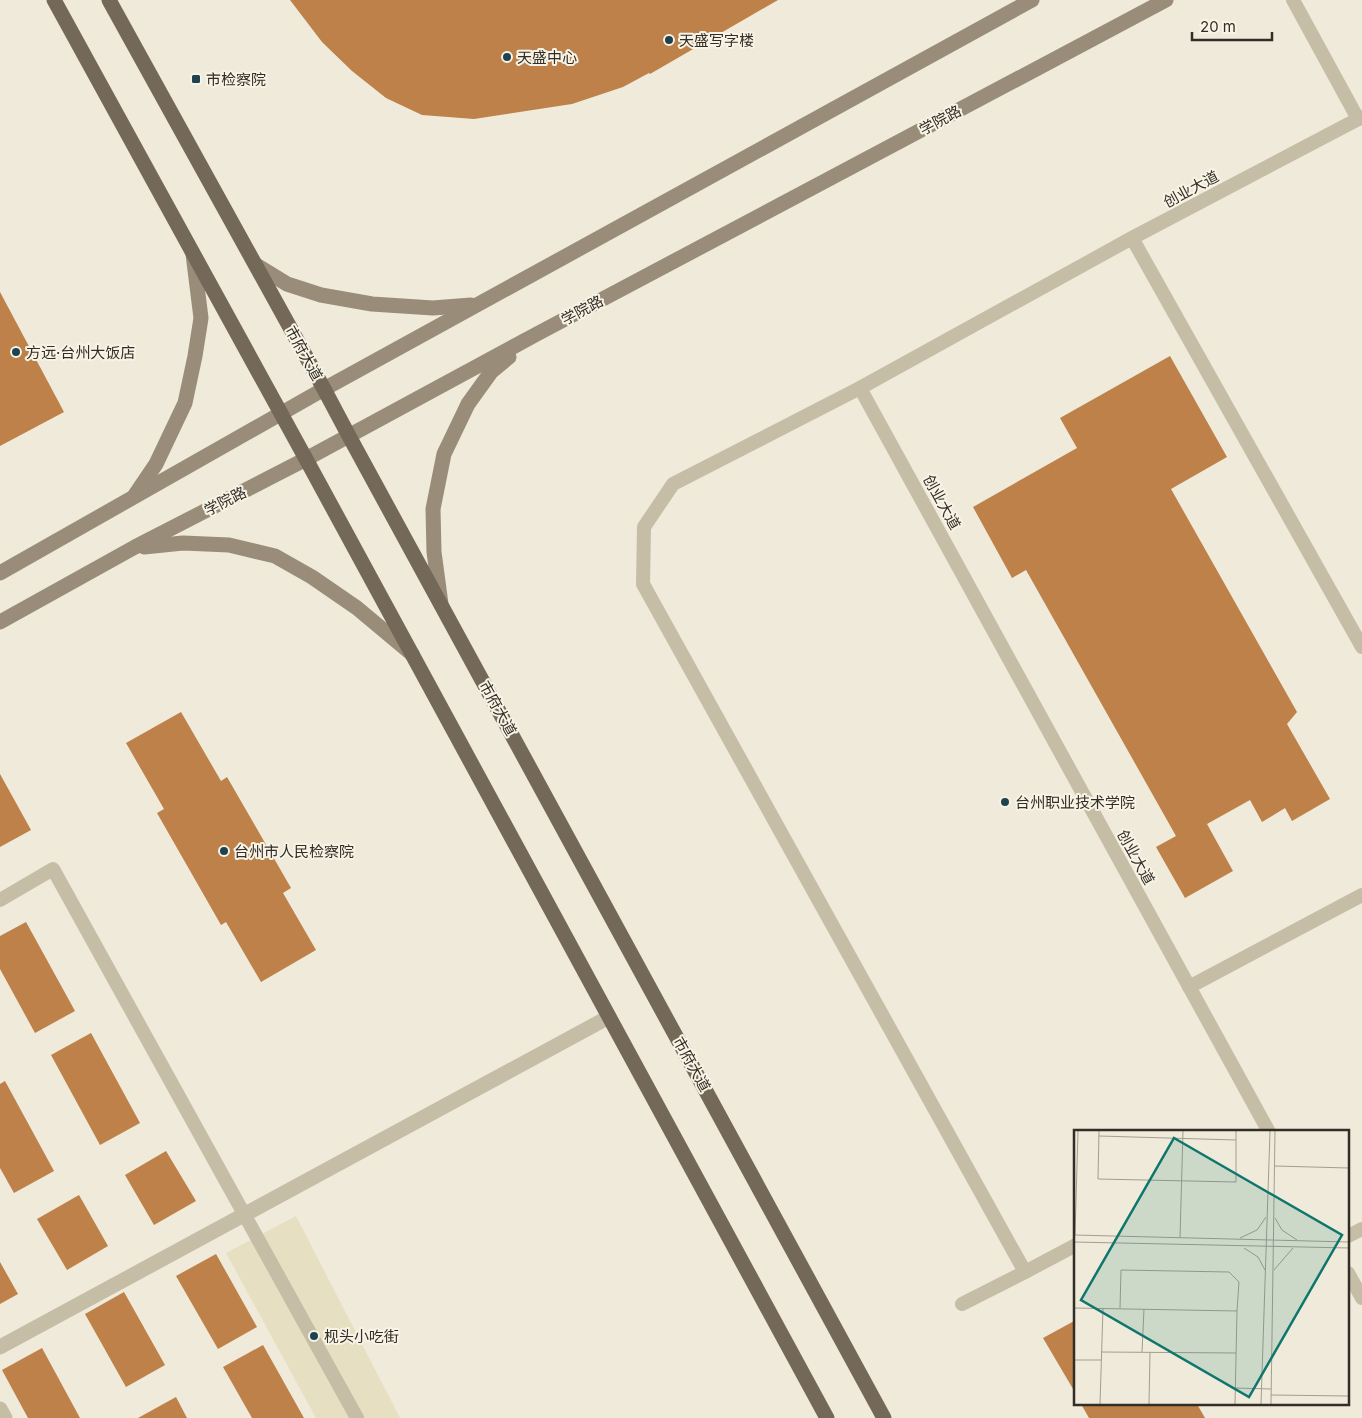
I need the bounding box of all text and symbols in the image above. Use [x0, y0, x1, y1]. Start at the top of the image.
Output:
scale bar [1192, 10, 1272, 42]
text: 20 m [1200, 17, 1236, 36]
place label: 天盛写字楼 [679, 31, 754, 50]
marker: 天盛写字楼 [663, 34, 675, 46]
place label: 天盛中心 [517, 48, 577, 67]
marker: 天盛中心 [501, 51, 513, 63]
place label: 市检察院 [206, 70, 266, 89]
marker: 市检察院 [190, 73, 202, 85]
street label: 学院路 [916, 101, 964, 139]
street label: 创业大道 [1160, 167, 1222, 211]
street label: 学院路 [558, 291, 606, 329]
street label: 市府大道 [281, 322, 327, 384]
place label: 方远·台州大饭店 [26, 343, 135, 362]
marker: 方远·台州大饭店 [10, 346, 22, 358]
street label: 创业大道 [919, 471, 965, 533]
street label: 学院路 [201, 482, 249, 520]
street label: 市府大道 [475, 677, 521, 739]
place label: 台州职业技术学院 [1015, 793, 1135, 812]
marker: 台州职业技术学院 [999, 796, 1011, 808]
street label: 创业大道 [1113, 826, 1159, 888]
place label: 台州市人民检察院 [234, 842, 354, 861]
marker: 台州市人民检察院 [218, 845, 230, 857]
street label: 市府大道 [669, 1033, 715, 1095]
inset map [1074, 1130, 1350, 1406]
place label: 枧头小吃街 [324, 1327, 399, 1346]
marker: 枧头小吃街 [308, 1330, 320, 1342]

